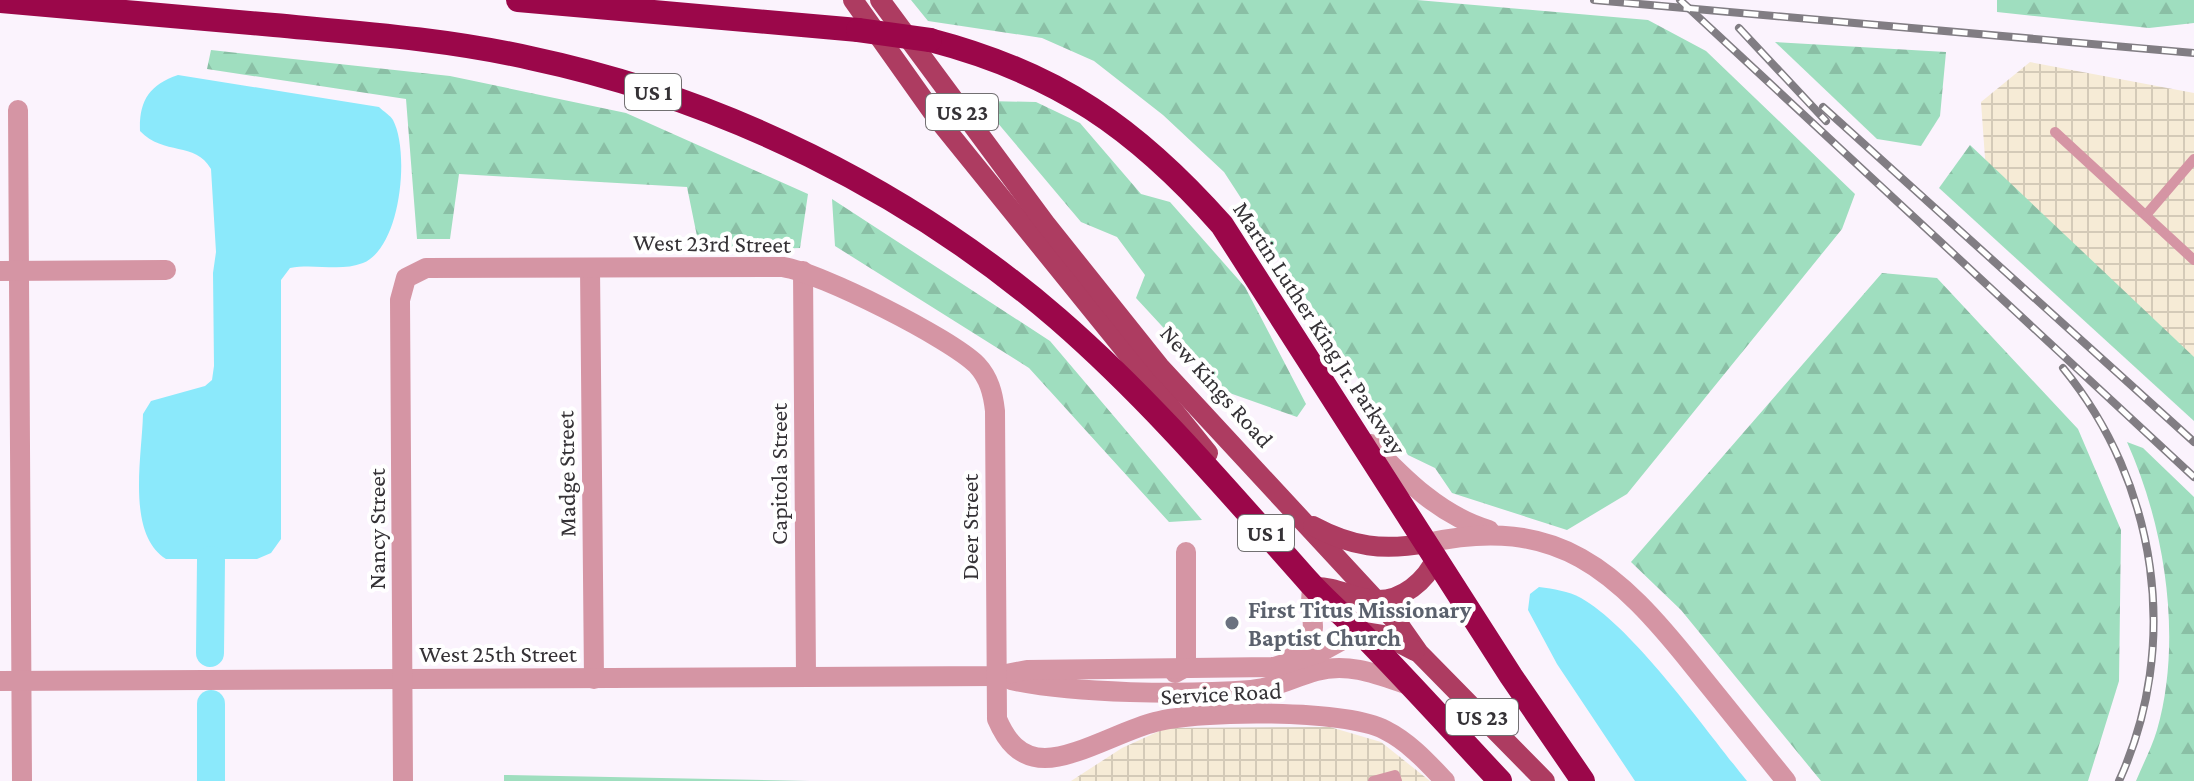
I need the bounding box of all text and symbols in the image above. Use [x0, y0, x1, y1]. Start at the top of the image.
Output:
road number: US 1 [625, 74, 681, 110]
road number: US 23 [926, 94, 998, 130]
street label: Martin Luther King Jr. Parkway [1228, 196, 1413, 460]
street label: West 23rd Street [633, 228, 792, 258]
street label: New Kings Road [1155, 319, 1279, 453]
street label: Capitola Street [765, 402, 792, 545]
street label: Madge Street [551, 410, 581, 537]
street label: Nancy Street [363, 467, 390, 590]
street label: Deer Street [956, 473, 983, 580]
road number: US 1 [1238, 515, 1294, 551]
place label: First Titus Missionary Baptist Church [1248, 596, 1472, 651]
marker: First Titus Missionary Baptist Church [1223, 614, 1241, 632]
street label: West 25th Street [419, 640, 578, 667]
street label: Service Road [1160, 676, 1283, 710]
road number: US 23 [1446, 699, 1518, 735]

